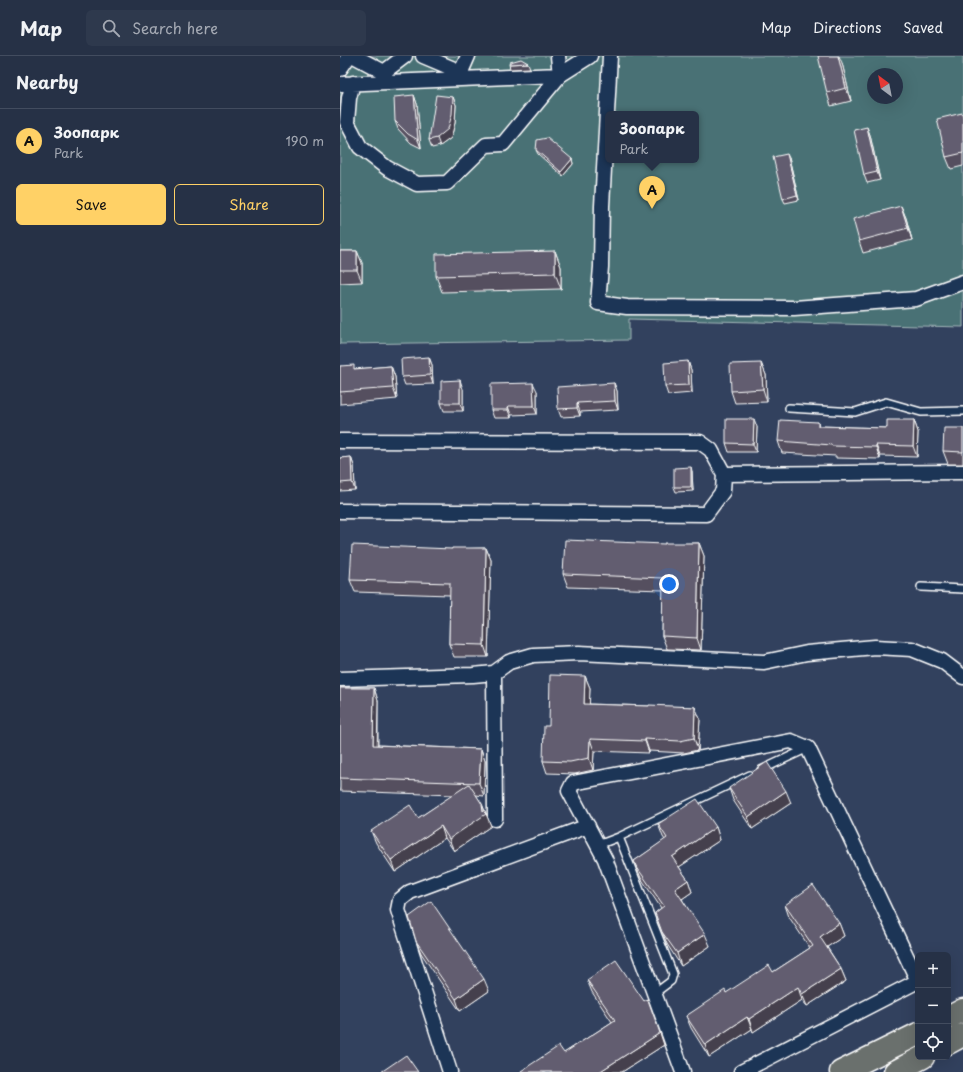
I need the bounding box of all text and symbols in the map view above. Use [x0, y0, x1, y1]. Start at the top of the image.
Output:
search box [86, 10, 366, 46]
text: Map [20, 14, 62, 42]
text: Search here [132, 16, 218, 39]
icon: search [100, 17, 122, 39]
text: Map [761, 17, 791, 38]
text: Directions [813, 17, 881, 38]
text: Saved [903, 17, 943, 38]
north arrow [867, 68, 903, 104]
text: Nearby [16, 69, 78, 95]
popup [605, 111, 699, 163]
text: Зоопарк [619, 116, 685, 139]
text: Зоопарк [54, 120, 119, 143]
text: A [24, 131, 34, 150]
text: 190 m [285, 131, 324, 150]
text: Park [619, 139, 649, 158]
text: Park [54, 143, 83, 162]
pin: A [639, 176, 665, 209]
button: Save [16, 184, 166, 225]
button: Share [174, 184, 324, 225]
your location [659, 574, 679, 594]
map controls [915, 952, 951, 1060]
button: + [915, 952, 951, 988]
button: − [915, 988, 951, 1024]
button: locate [915, 1024, 951, 1060]

